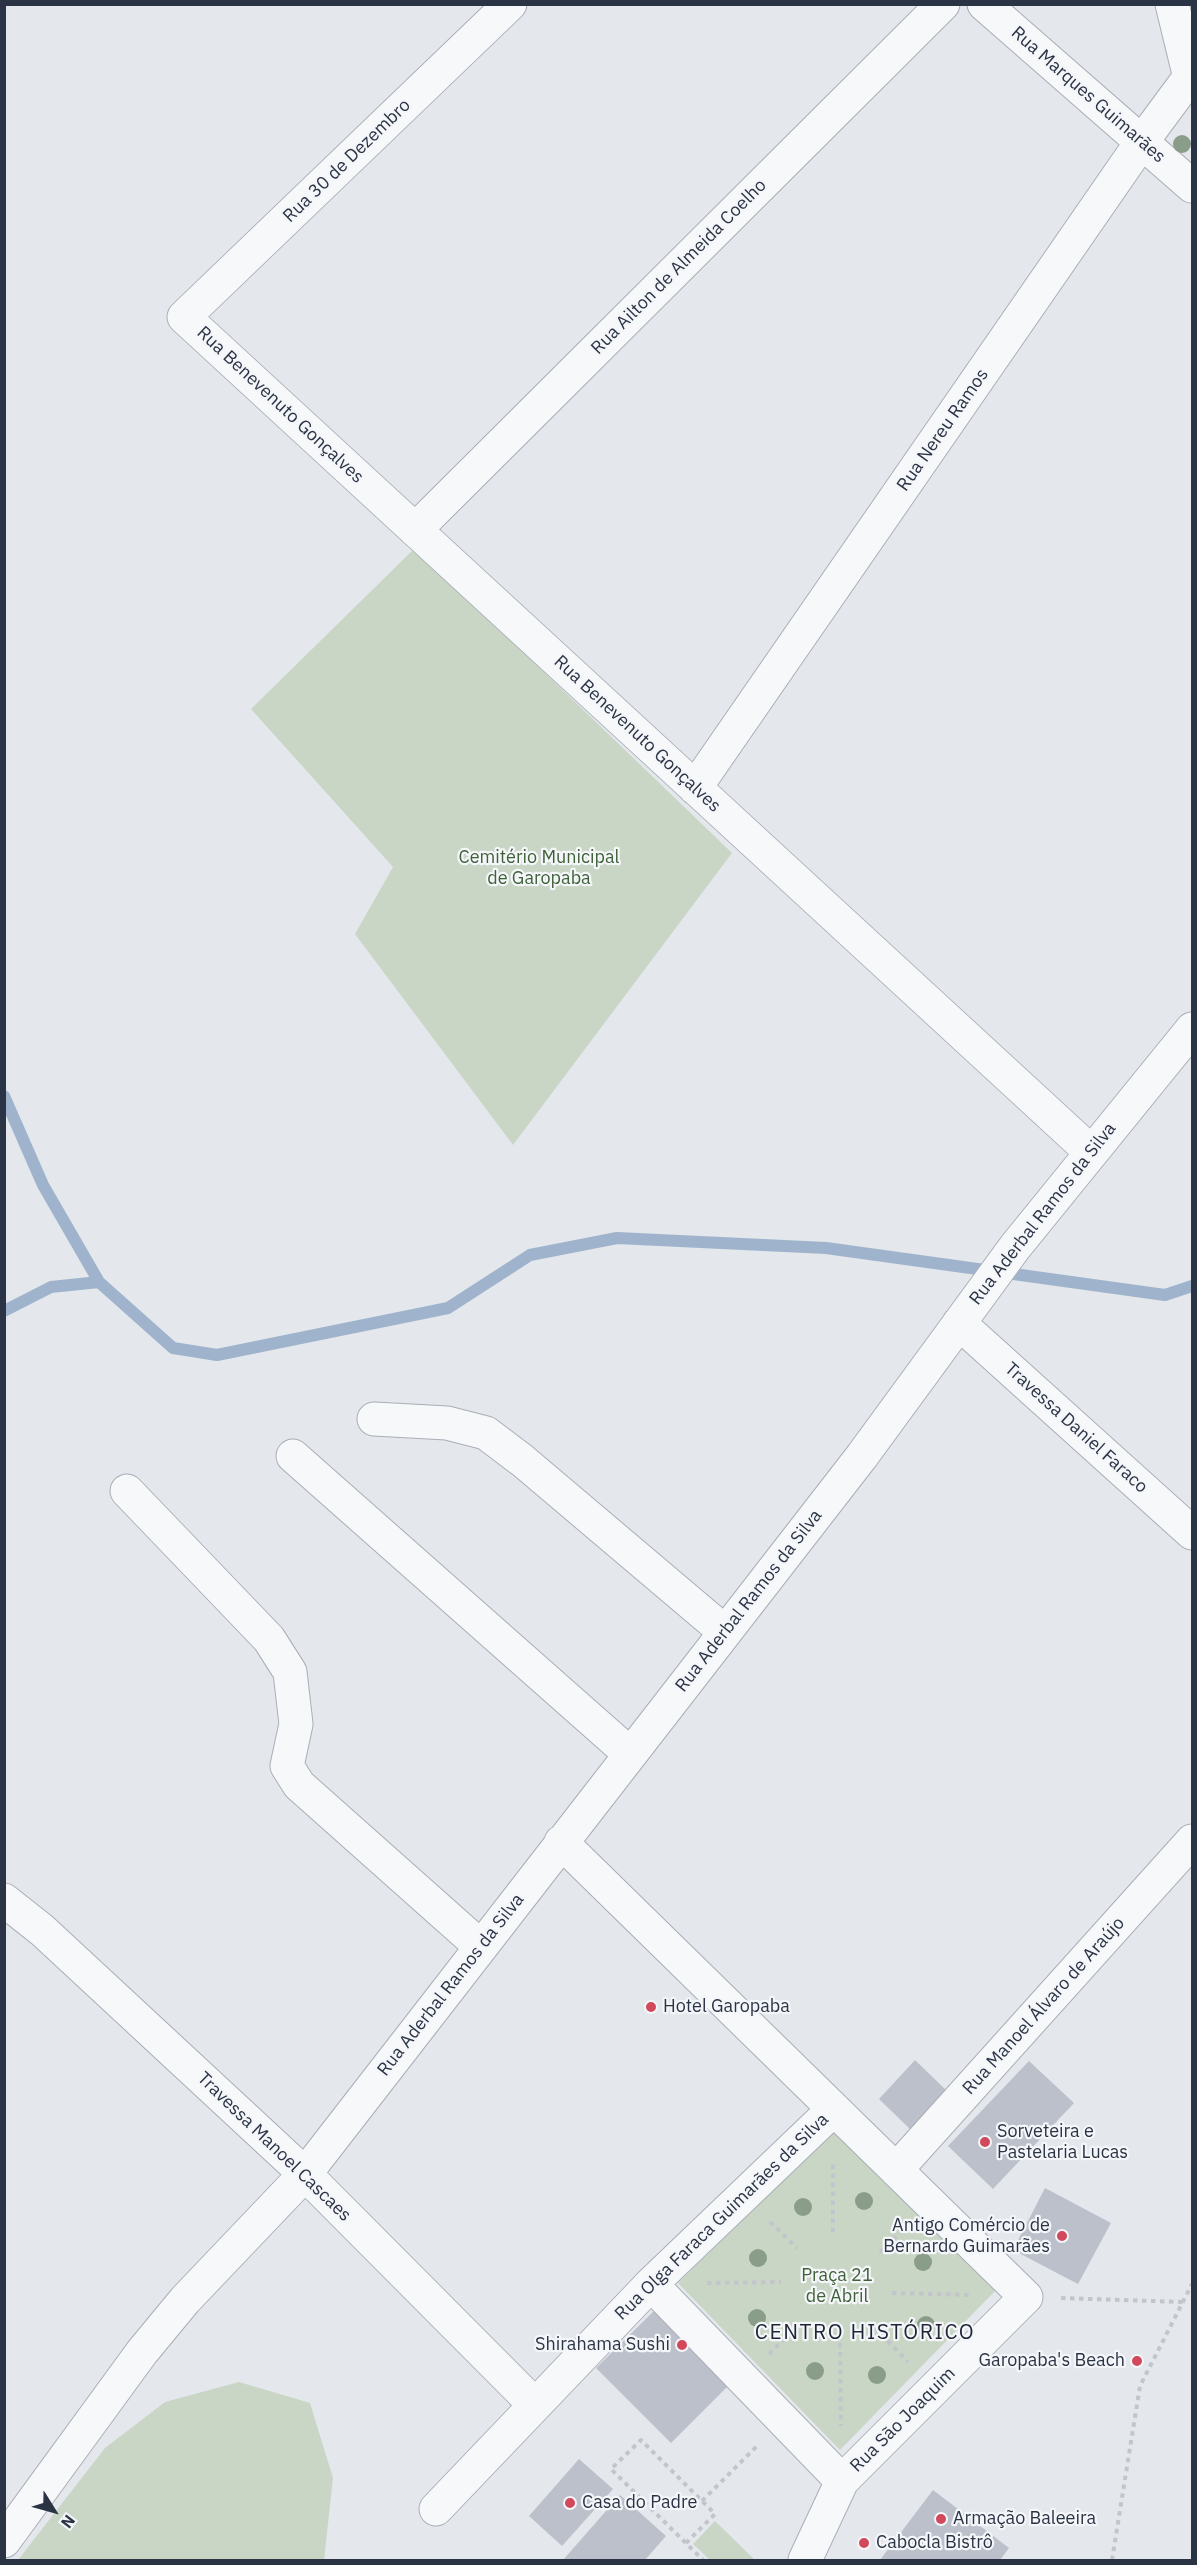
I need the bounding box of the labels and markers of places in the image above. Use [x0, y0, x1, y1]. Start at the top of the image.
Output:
place label: Hotel Garopaba [663, 1996, 790, 2018]
marker: Hotel Garopaba [644, 2000, 658, 2014]
place label: Sorveteira e Pastelaria Lucas [997, 2121, 1128, 2164]
marker: Sorveteira e Pastelaria Lucas [978, 2135, 992, 2149]
place label: Antigo Comércio de Bernardo Guimarães [883, 2215, 1050, 2258]
marker: Antigo Comércio de Bernardo Guimarães [1055, 2229, 1069, 2243]
place label: Shirahama Sushi [535, 2334, 670, 2356]
marker: Shirahama Sushi [675, 2338, 689, 2352]
place label: Garopaba's Beach [979, 2350, 1125, 2372]
marker: Garopaba's Beach [1130, 2354, 1144, 2368]
place label: Casa do Padre [582, 2492, 697, 2514]
marker: Casa do Padre [563, 2496, 577, 2510]
place label: Armação Baleeira [953, 2508, 1096, 2530]
marker: Armação Baleeira [934, 2512, 948, 2526]
place label: Cabocla Bistrô [876, 2532, 993, 2554]
marker: Cabocla Bistrô [857, 2536, 871, 2550]

